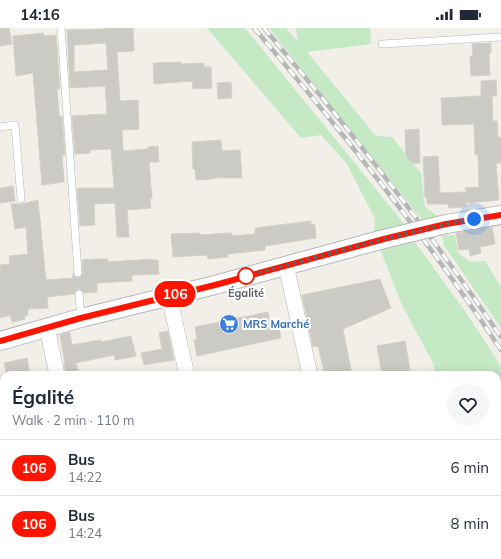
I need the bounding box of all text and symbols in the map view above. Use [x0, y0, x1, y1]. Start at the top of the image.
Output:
text: 14:16 [20, 5, 60, 24]
your location [464, 209, 484, 229]
marker: Égalité [237, 267, 255, 285]
line badge: 106 [152, 281, 198, 307]
text: 106 [162, 285, 188, 303]
place label: Égalité [228, 286, 264, 300]
supermarket icon: MRS Marché [218, 313, 240, 335]
place label: MRS Marché [243, 317, 309, 331]
button: heart [447, 384, 489, 426]
text: Égalité [12, 385, 74, 409]
text: Walk · 2 min · 110 m [12, 412, 134, 428]
text: Bus [68, 450, 95, 469]
text: 6 min [451, 458, 489, 477]
text: 106 [21, 459, 47, 477]
text: 14:22 [68, 469, 102, 485]
text: Bus [68, 506, 95, 525]
text: 8 min [451, 514, 489, 533]
text: 106 [21, 515, 47, 533]
text: 14:24 [68, 525, 102, 541]

